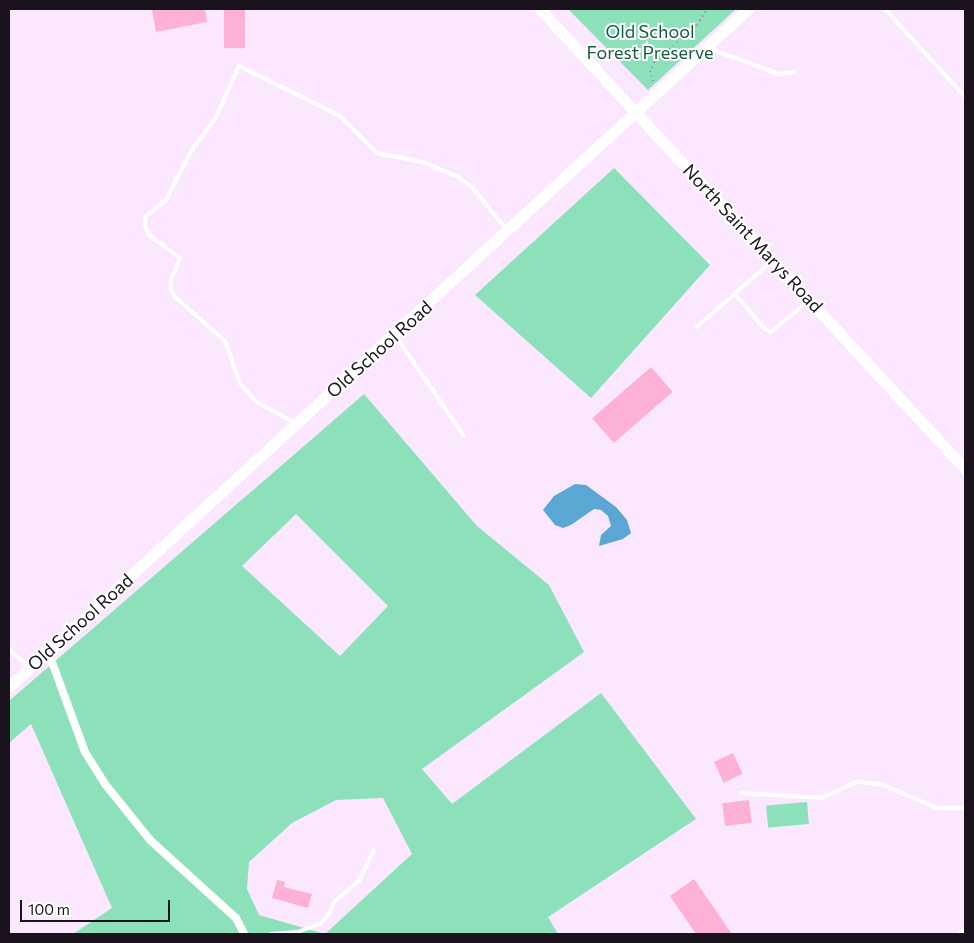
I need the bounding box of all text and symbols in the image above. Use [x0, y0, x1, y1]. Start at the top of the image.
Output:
park label: Old School Forest Preserve [587, 21, 713, 64]
street label: North Saint Marys Road [679, 159, 827, 317]
street label: Old School Road [322, 296, 436, 402]
street label: Old School Road [23, 569, 137, 675]
scale bar [22, 890, 172, 922]
text: 100 m [28, 900, 70, 918]

